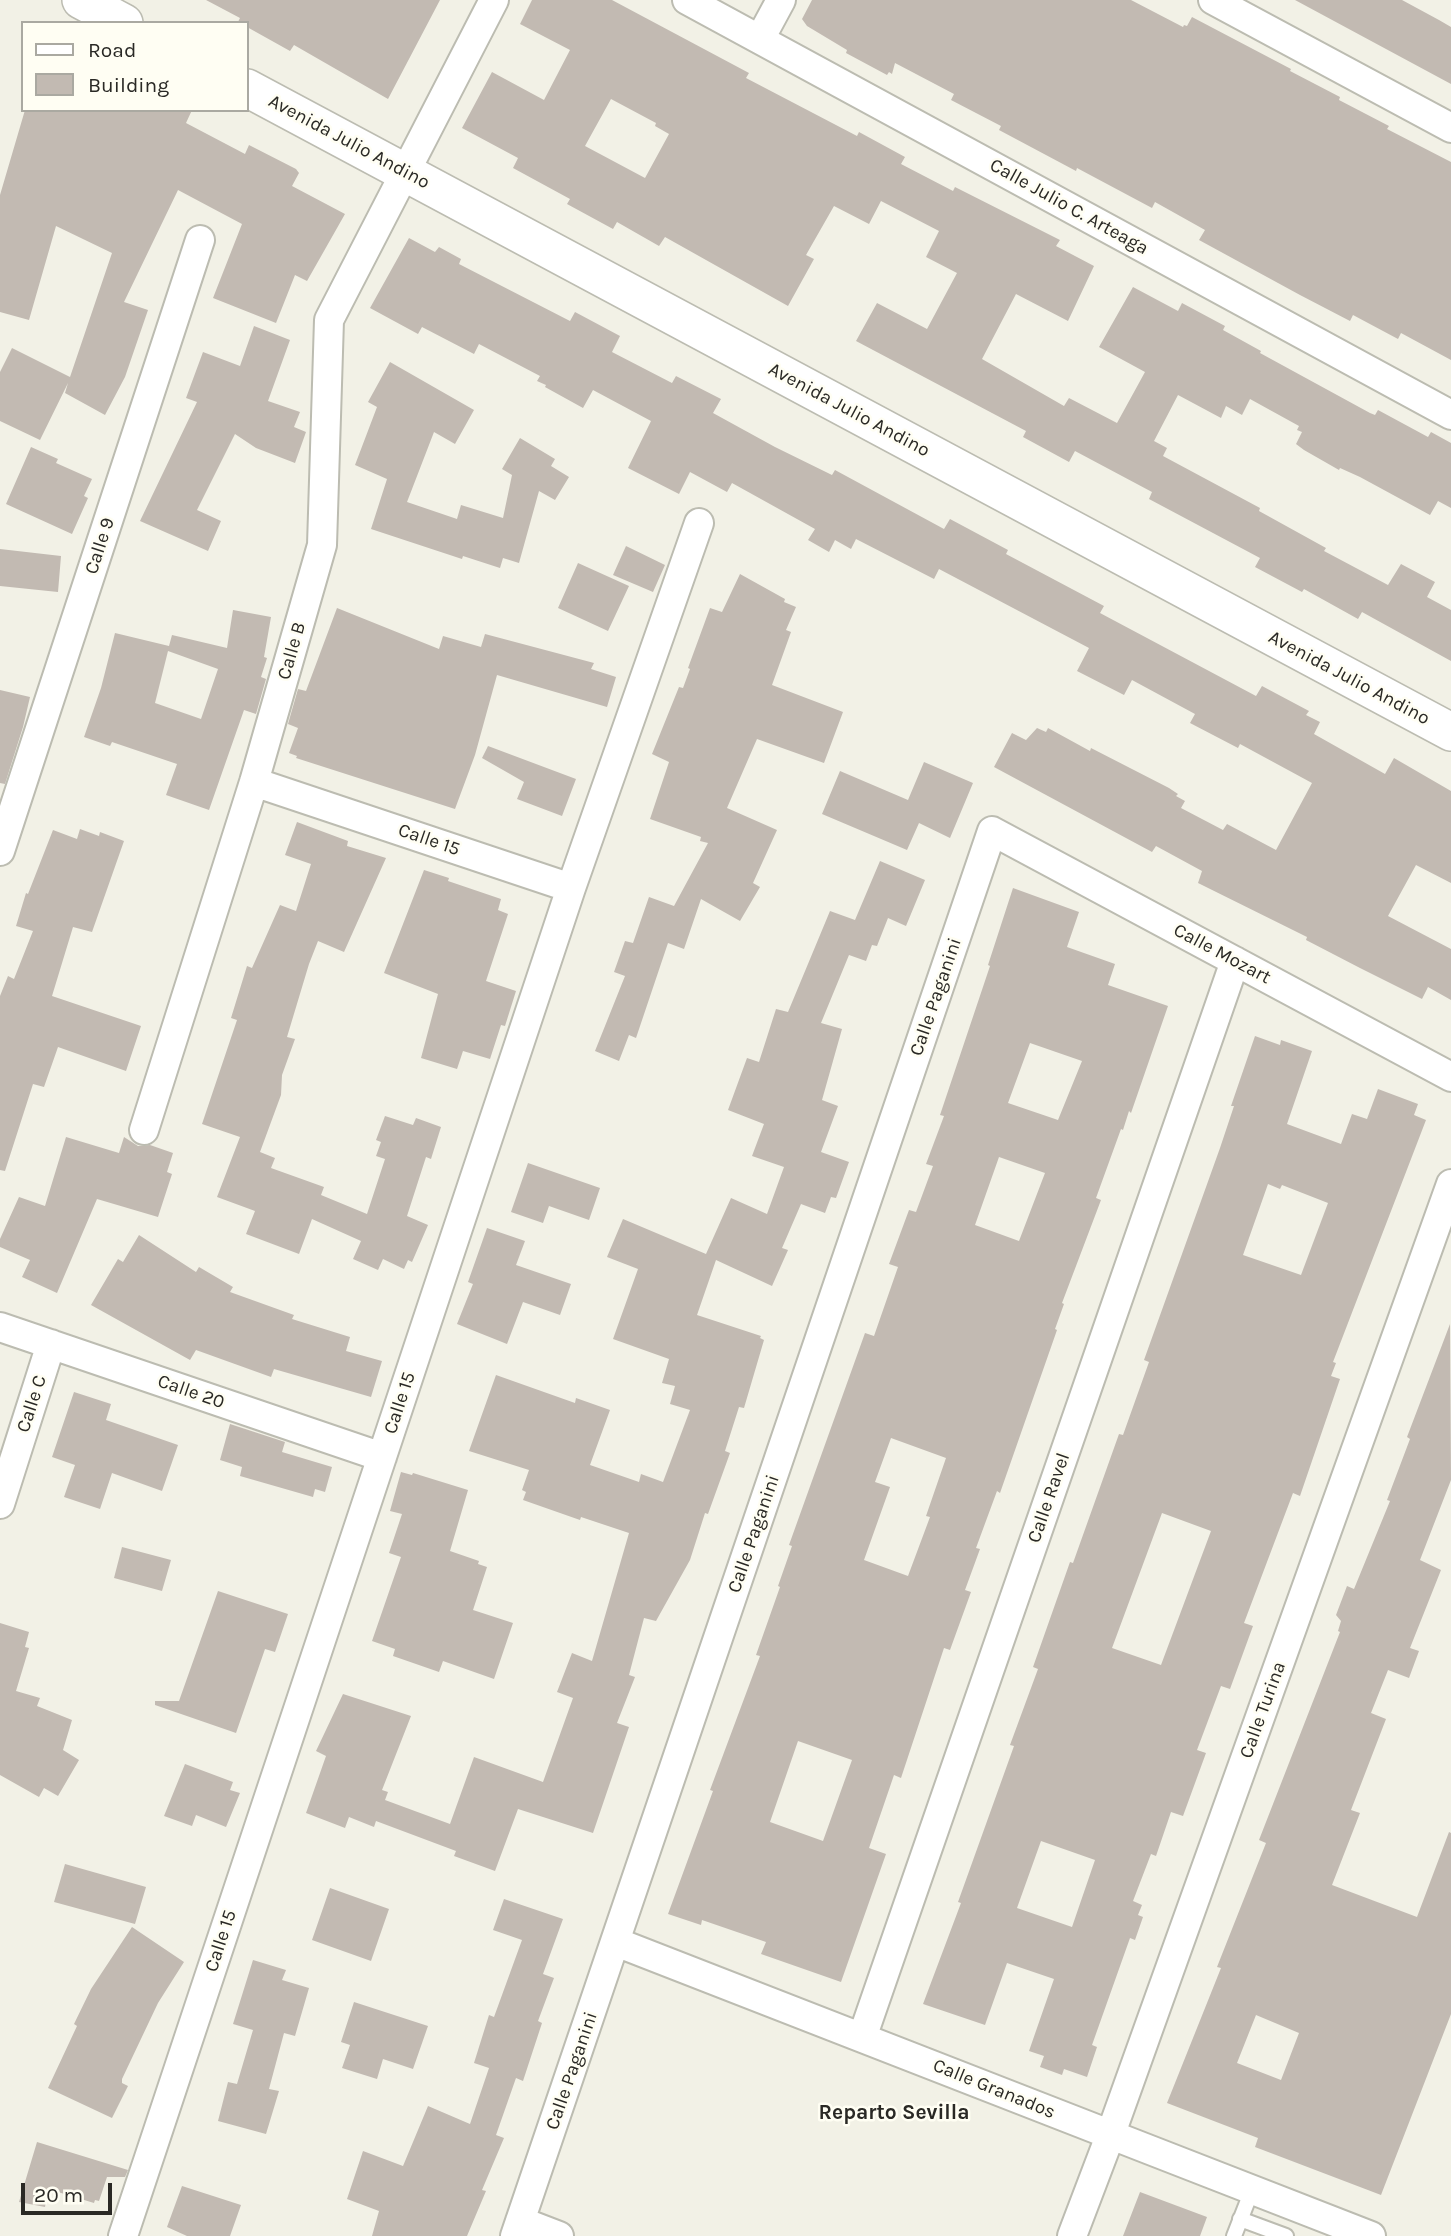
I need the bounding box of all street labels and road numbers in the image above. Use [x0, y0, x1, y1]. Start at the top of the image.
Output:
street label: Avenida Julio Andino [264, 90, 434, 194]
street label: Calle Julio C. Arteaga [986, 154, 1152, 260]
street label: Avenida Julio Andino [764, 358, 934, 462]
street label: Calle 9 [80, 515, 120, 577]
street label: Calle B [273, 620, 311, 682]
street label: Avenida Julio Andino [1264, 626, 1434, 730]
street label: Calle 15 [395, 819, 463, 861]
street label: Calle Mozart [1169, 919, 1275, 989]
street label: Calle Paganini [905, 935, 967, 1059]
street label: Calle 15 [379, 1369, 421, 1437]
street label: Calle 20 [155, 1370, 227, 1414]
street label: Calle C [12, 1373, 52, 1435]
street label: Calle Ravel [1023, 1450, 1075, 1546]
street label: Calle Paganini [723, 1472, 785, 1596]
street label: Calle Turina [1235, 1659, 1291, 1761]
street label: Calle 15 [200, 1907, 242, 1975]
street label: Calle Paganini [541, 2009, 603, 2133]
street label: Calle Granados [929, 2054, 1059, 2124]

